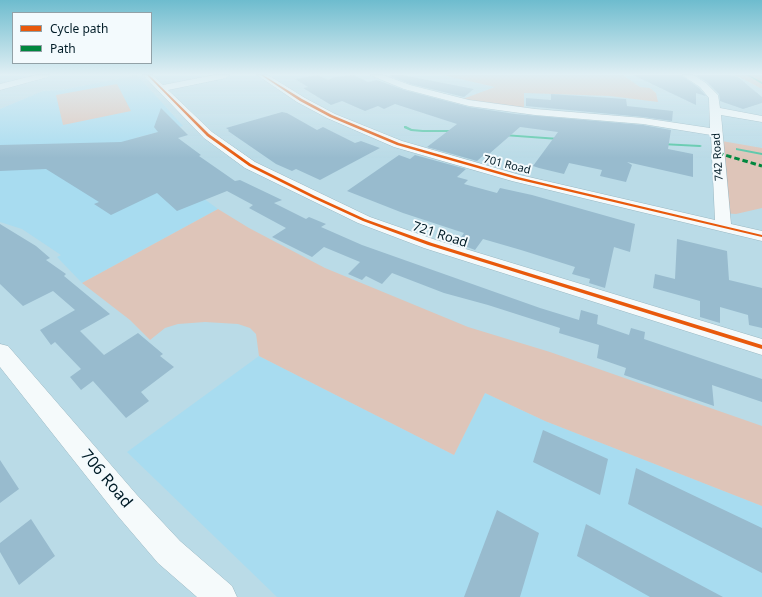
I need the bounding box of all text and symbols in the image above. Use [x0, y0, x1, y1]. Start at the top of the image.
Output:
legend [12, 12, 152, 64]
text: Cycle path [50, 20, 108, 37]
text: Path [50, 40, 76, 57]
street label: 742 Road [710, 133, 726, 181]
street label: 701 Road [482, 153, 532, 177]
street label: 721 Road [411, 219, 469, 251]
street label: 706 Road [76, 446, 136, 512]

